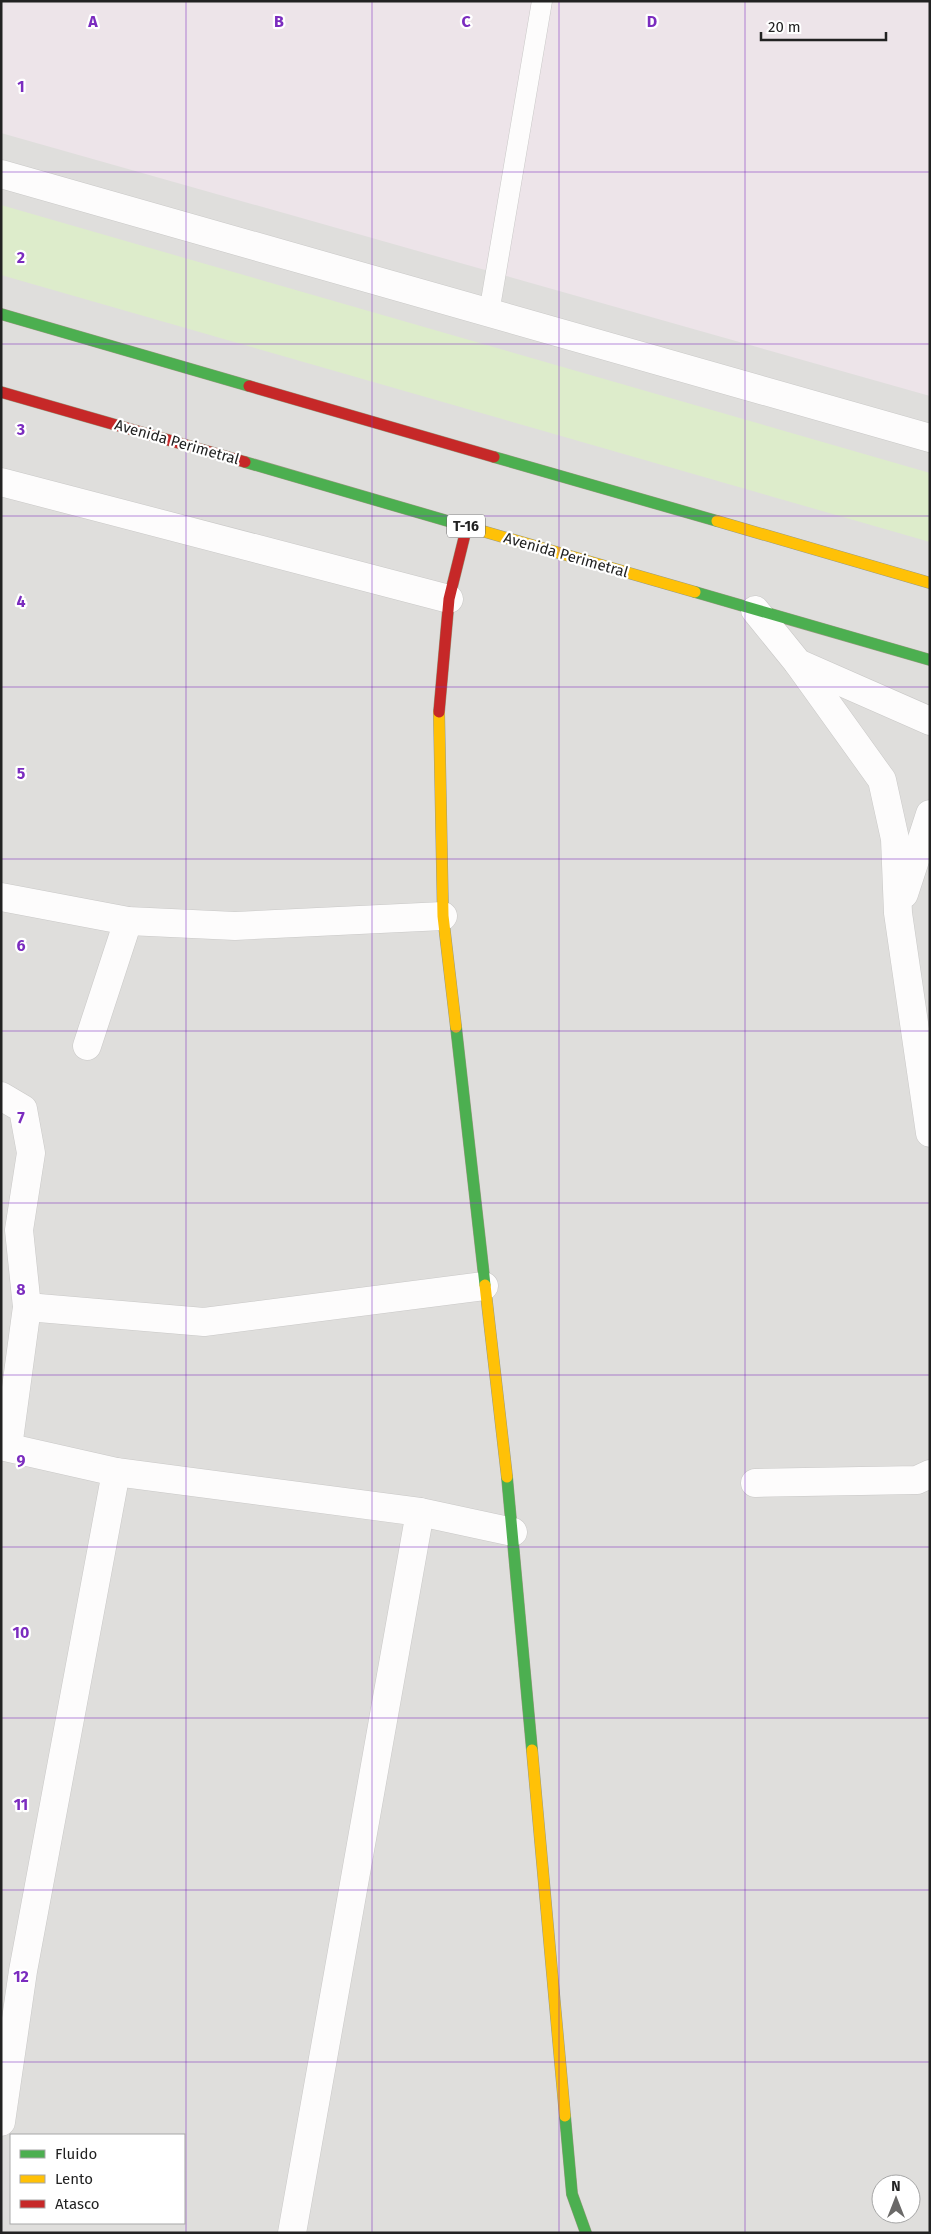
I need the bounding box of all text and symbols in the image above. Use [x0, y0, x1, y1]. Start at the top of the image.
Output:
scale bar [761, 10, 886, 42]
text: A [87, 12, 98, 31]
text: B [274, 12, 284, 31]
text: C [461, 12, 471, 31]
text: D [647, 12, 657, 31]
text: 20 m [768, 18, 801, 36]
text: 1 [17, 77, 25, 96]
text: 2 [17, 248, 25, 267]
street label: Avenida Perimetral [113, 416, 242, 469]
text: 3 [16, 420, 25, 439]
road number: T-16 [447, 514, 485, 538]
street label: Avenida Perimetral [502, 529, 631, 582]
text: 4 [16, 592, 26, 611]
text: 5 [17, 764, 26, 783]
text: 6 [16, 936, 26, 955]
text: 7 [17, 1108, 25, 1127]
text: 8 [16, 1280, 26, 1299]
text: 9 [17, 1451, 26, 1470]
text: 10 [13, 1623, 29, 1642]
text: 11 [14, 1795, 28, 1814]
text: 12 [13, 1967, 29, 1986]
legend [10, 2134, 185, 2224]
text: Fluido [55, 2145, 97, 2163]
text: Lento [55, 2170, 93, 2188]
north arrow [871, 2174, 921, 2224]
text: N [891, 2178, 901, 2195]
text: Atasco [55, 2195, 100, 2213]

